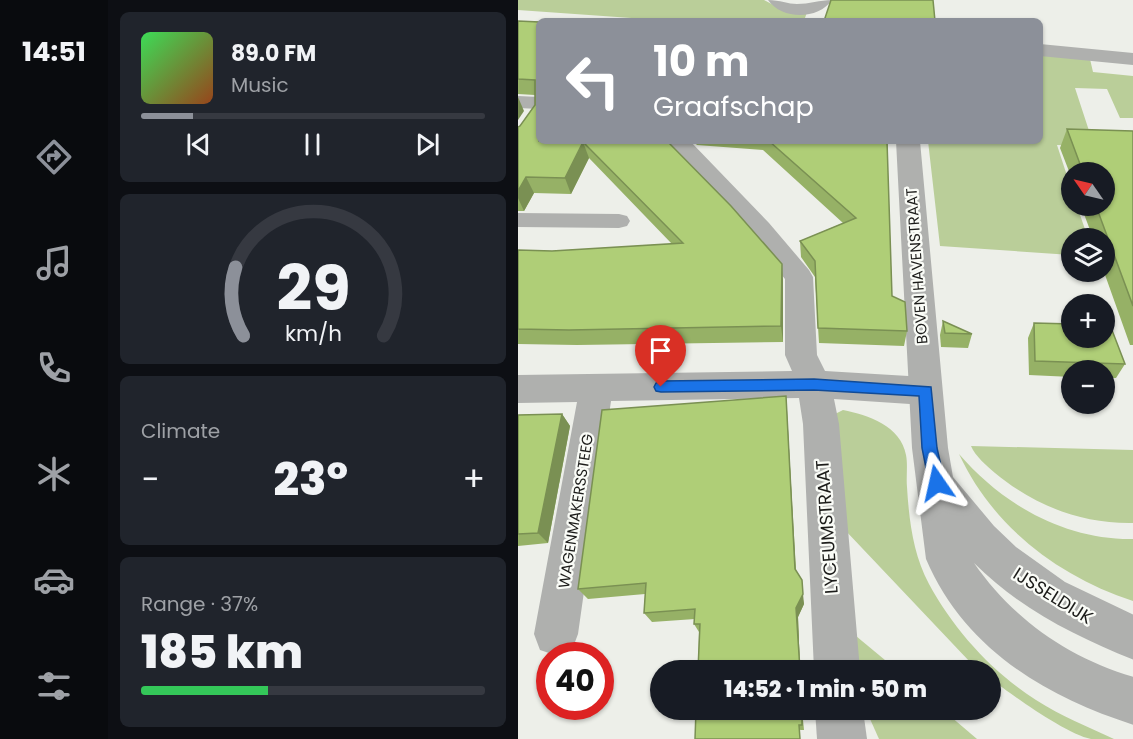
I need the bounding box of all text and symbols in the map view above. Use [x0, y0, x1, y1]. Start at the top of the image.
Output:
text: 10 m [653, 32, 750, 91]
text: 14:51 [22, 33, 86, 70]
text: 89.0 FM [231, 38, 316, 69]
icon: left [554, 42, 632, 120]
text: Music [231, 71, 289, 99]
text: Graafschap [653, 88, 814, 125]
icon: previous [182, 128, 215, 161]
icon: pause [296, 128, 329, 161]
icon: next [411, 128, 444, 161]
icon: directions [33, 136, 75, 178]
north arrow [1061, 162, 1115, 216]
map controls [1061, 162, 1115, 414]
street label: BOVEN HAVENSTRAAT [901, 187, 932, 345]
button: layers [1061, 228, 1115, 282]
icon: music [33, 242, 75, 284]
text: 29 [276, 244, 350, 332]
button: + [1061, 294, 1115, 348]
text: km/h [284, 318, 342, 349]
pin [635, 325, 686, 387]
icon: arrive [644, 334, 677, 367]
icon: phone [33, 347, 75, 389]
button: − [1061, 360, 1115, 414]
text: Climate [141, 417, 220, 445]
street label: WAGENMAKERSSTEEG [553, 432, 598, 590]
text: 23° [273, 448, 348, 511]
position arrow [905, 451, 969, 515]
icon: climate [33, 453, 75, 495]
text: − [141, 456, 159, 503]
text: + [462, 456, 485, 503]
street label: LYCEUMSTRAAT [809, 459, 844, 595]
icon: car [33, 559, 75, 601]
street label: IJSSELDIJK [1009, 561, 1098, 630]
text: Range · 37% [141, 590, 258, 618]
text: 185 km [141, 621, 303, 684]
speed limit sign: 40 [536, 642, 614, 720]
icon: filters [33, 665, 75, 707]
text: 14:52 · 1 min · 50 m [724, 674, 927, 705]

